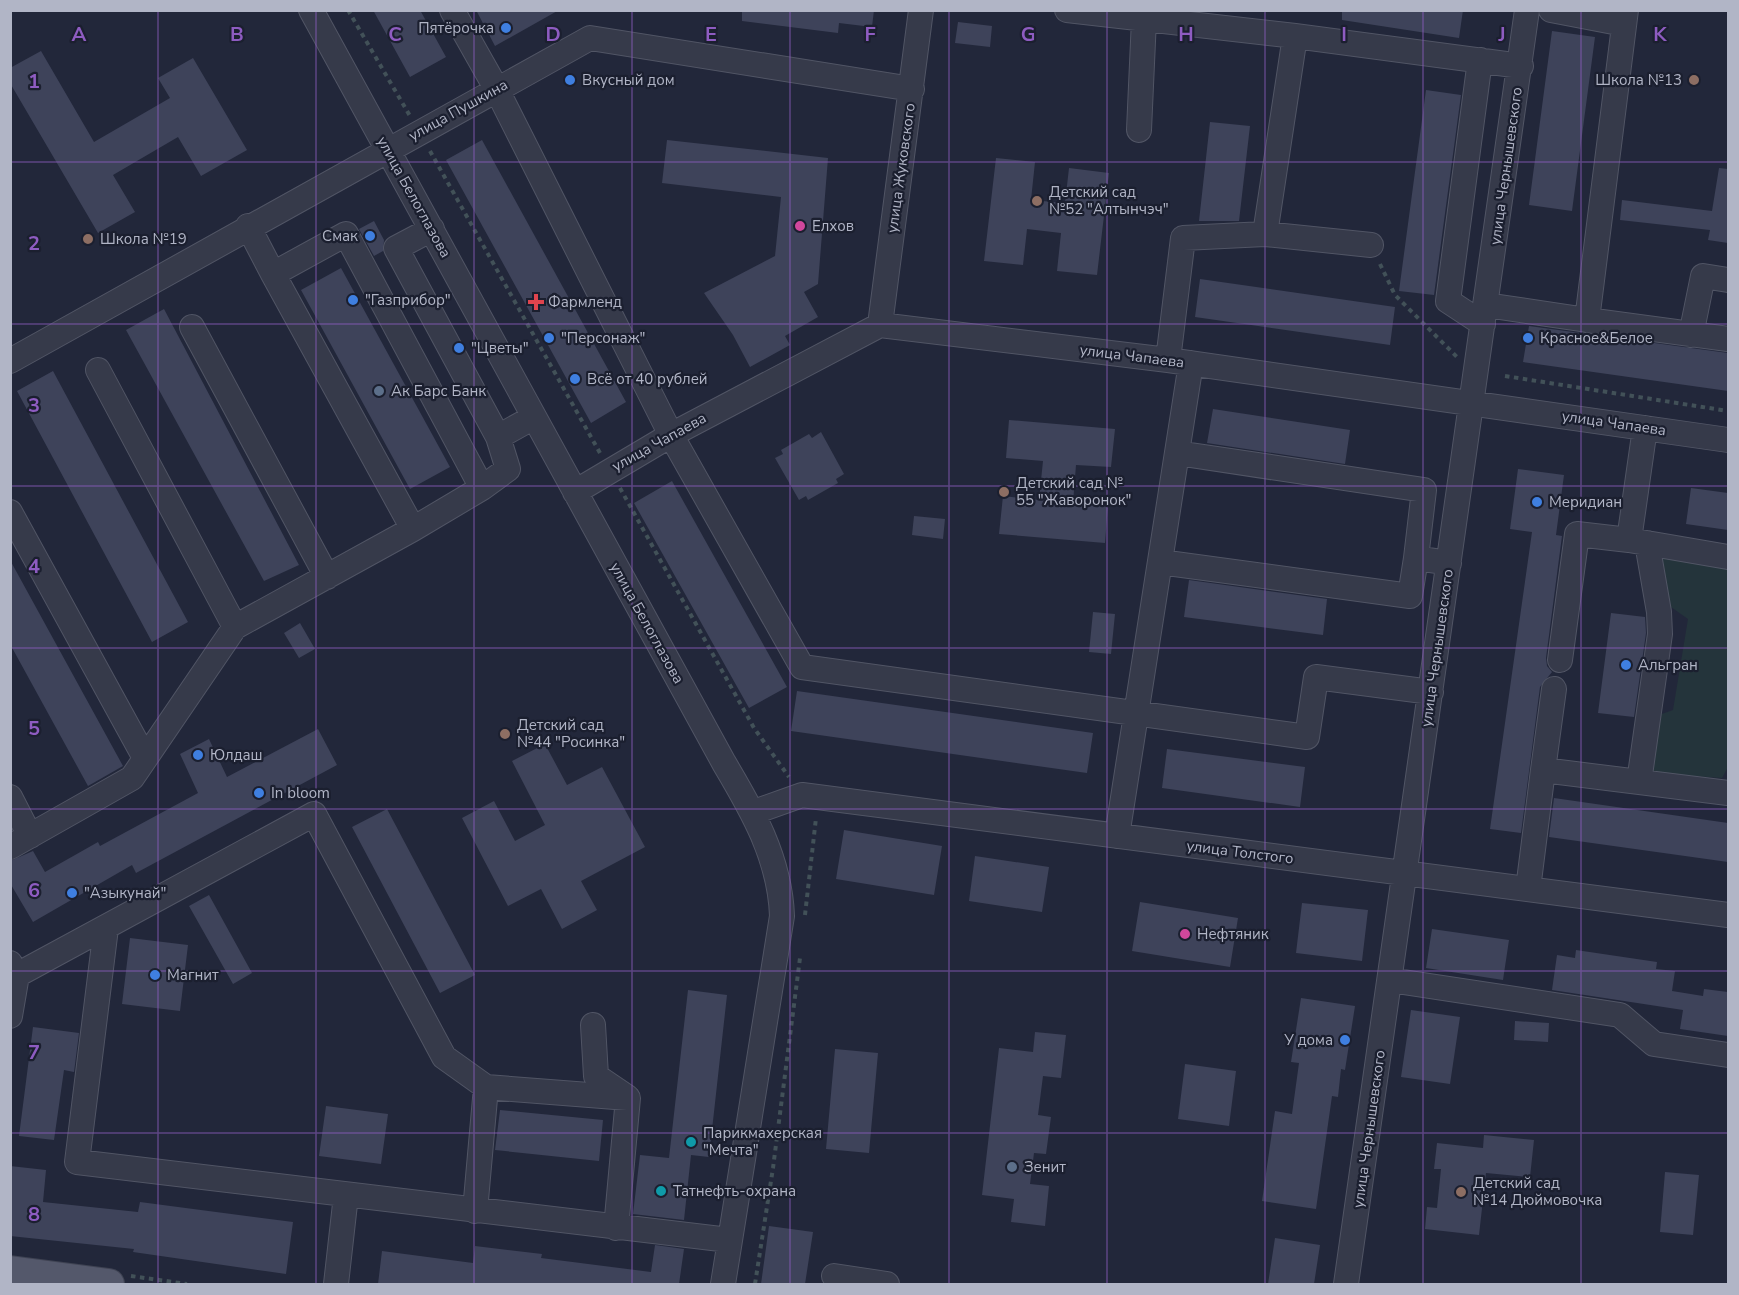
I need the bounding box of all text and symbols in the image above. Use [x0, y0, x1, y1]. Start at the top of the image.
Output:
place label: Пятёрочка [418, 18, 494, 38]
text: A [72, 21, 87, 48]
text: B [230, 21, 244, 48]
text: C [388, 21, 402, 48]
marker: Пятёрочка [499, 21, 513, 35]
text: D [545, 21, 561, 48]
text: E [705, 21, 717, 48]
text: F [864, 21, 876, 48]
text: G [1021, 21, 1035, 48]
text: H [1178, 21, 1194, 48]
text: I [1341, 21, 1347, 48]
text: J [1497, 21, 1506, 48]
text: K [1653, 21, 1667, 48]
text: 1 [28, 68, 40, 95]
place label: Вкусный дом [582, 70, 675, 90]
place label: Школа №13 [1595, 70, 1682, 90]
marker: Вкусный дом [563, 73, 577, 87]
marker: Школа №13 [1687, 73, 1701, 87]
street label: улица Пушкина [405, 74, 511, 146]
street label: улица Чернышевского [1485, 86, 1527, 246]
street label: улица Жуковского [882, 102, 920, 234]
street label: улица Белоглазова [372, 133, 456, 261]
place label: Детский сад №52 "Алтынчэч" [1049, 182, 1169, 219]
marker: Детский сад №52 "Алтынчэч" [1030, 194, 1044, 208]
place label: Елхов [812, 216, 854, 236]
marker: Елхов [793, 219, 807, 233]
place label: Смак [322, 226, 358, 246]
place label: Школа №19 [100, 229, 187, 249]
marker: Смак [363, 229, 377, 243]
text: 2 [28, 230, 40, 257]
marker: Школа №19 [81, 232, 95, 246]
place label: "Газприбор" [365, 290, 451, 310]
place label: Фармленд [548, 292, 622, 312]
marker: "Газприбор" [346, 293, 360, 307]
marker: Фармленд [529, 295, 543, 309]
place label: "Персонаж" [561, 328, 645, 348]
place label: Красное&Белое [1540, 328, 1653, 348]
marker: "Персонаж" [542, 331, 556, 345]
marker: Красное&Белое [1521, 331, 1535, 345]
place label: "Цветы" [471, 338, 529, 358]
street label: улица Чапаева [1079, 340, 1185, 372]
marker: "Цветы" [452, 341, 466, 355]
place label: Всё от 40 рублей [587, 369, 708, 389]
marker: Всё от 40 рублей [568, 372, 582, 386]
place label: Ак Барс Банк [391, 381, 486, 401]
marker: Ак Барс Банк [372, 384, 386, 398]
text: 3 [28, 392, 40, 419]
street label: улица Чапаева [1561, 406, 1667, 440]
street label: улица Чапаева [608, 408, 710, 476]
place label: Детский сад № 55 "Жаворонок" [1016, 473, 1131, 510]
marker: Детский сад № 55 "Жаворонок" [997, 485, 1011, 499]
place label: Меридиан [1549, 492, 1622, 512]
marker: Меридиан [1530, 495, 1544, 509]
text: 4 [28, 553, 40, 580]
street label: улица Белоглазова [605, 559, 689, 687]
street label: улица Чернышевского [1416, 568, 1458, 728]
place label: Альгран [1638, 655, 1698, 675]
marker: Альгран [1619, 658, 1633, 672]
text: 5 [28, 715, 40, 742]
place label: Детский сад №44 "Росинка" [517, 715, 625, 752]
marker: Детский сад №44 "Росинка" [498, 727, 512, 741]
place label: Юлдаш [210, 745, 263, 765]
marker: Юлдаш [191, 748, 205, 762]
place label: In bloom [271, 783, 330, 803]
marker: In bloom [252, 786, 266, 800]
street label: улица Толстого [1185, 836, 1295, 868]
text: 6 [28, 877, 40, 904]
place label: "Азыкунай" [84, 883, 166, 903]
marker: "Азыкунай" [65, 886, 79, 900]
place label: Нефтяник [1197, 924, 1269, 944]
marker: Нефтяник [1178, 927, 1192, 941]
place label: Магнит [167, 965, 219, 985]
marker: Магнит [148, 968, 162, 982]
place label: У дома [1283, 1030, 1333, 1050]
marker: У дома [1338, 1033, 1352, 1047]
text: 7 [28, 1039, 40, 1066]
street label: улица Чернышевского [1348, 1049, 1390, 1209]
place label: Парикмахерская "Мечта" [703, 1123, 822, 1160]
marker: Парикмахерская "Мечта" [684, 1135, 698, 1149]
place label: Зенит [1024, 1157, 1066, 1177]
marker: Зенит [1005, 1160, 1019, 1174]
place label: Детский сад №14 Дюймовочка [1473, 1173, 1602, 1210]
place label: Татнефть-охрана [673, 1181, 796, 1201]
marker: Татнефть-охрана [654, 1184, 668, 1198]
marker: Детский сад №14 Дюймовочка [1454, 1185, 1468, 1199]
text: 8 [28, 1201, 40, 1228]

